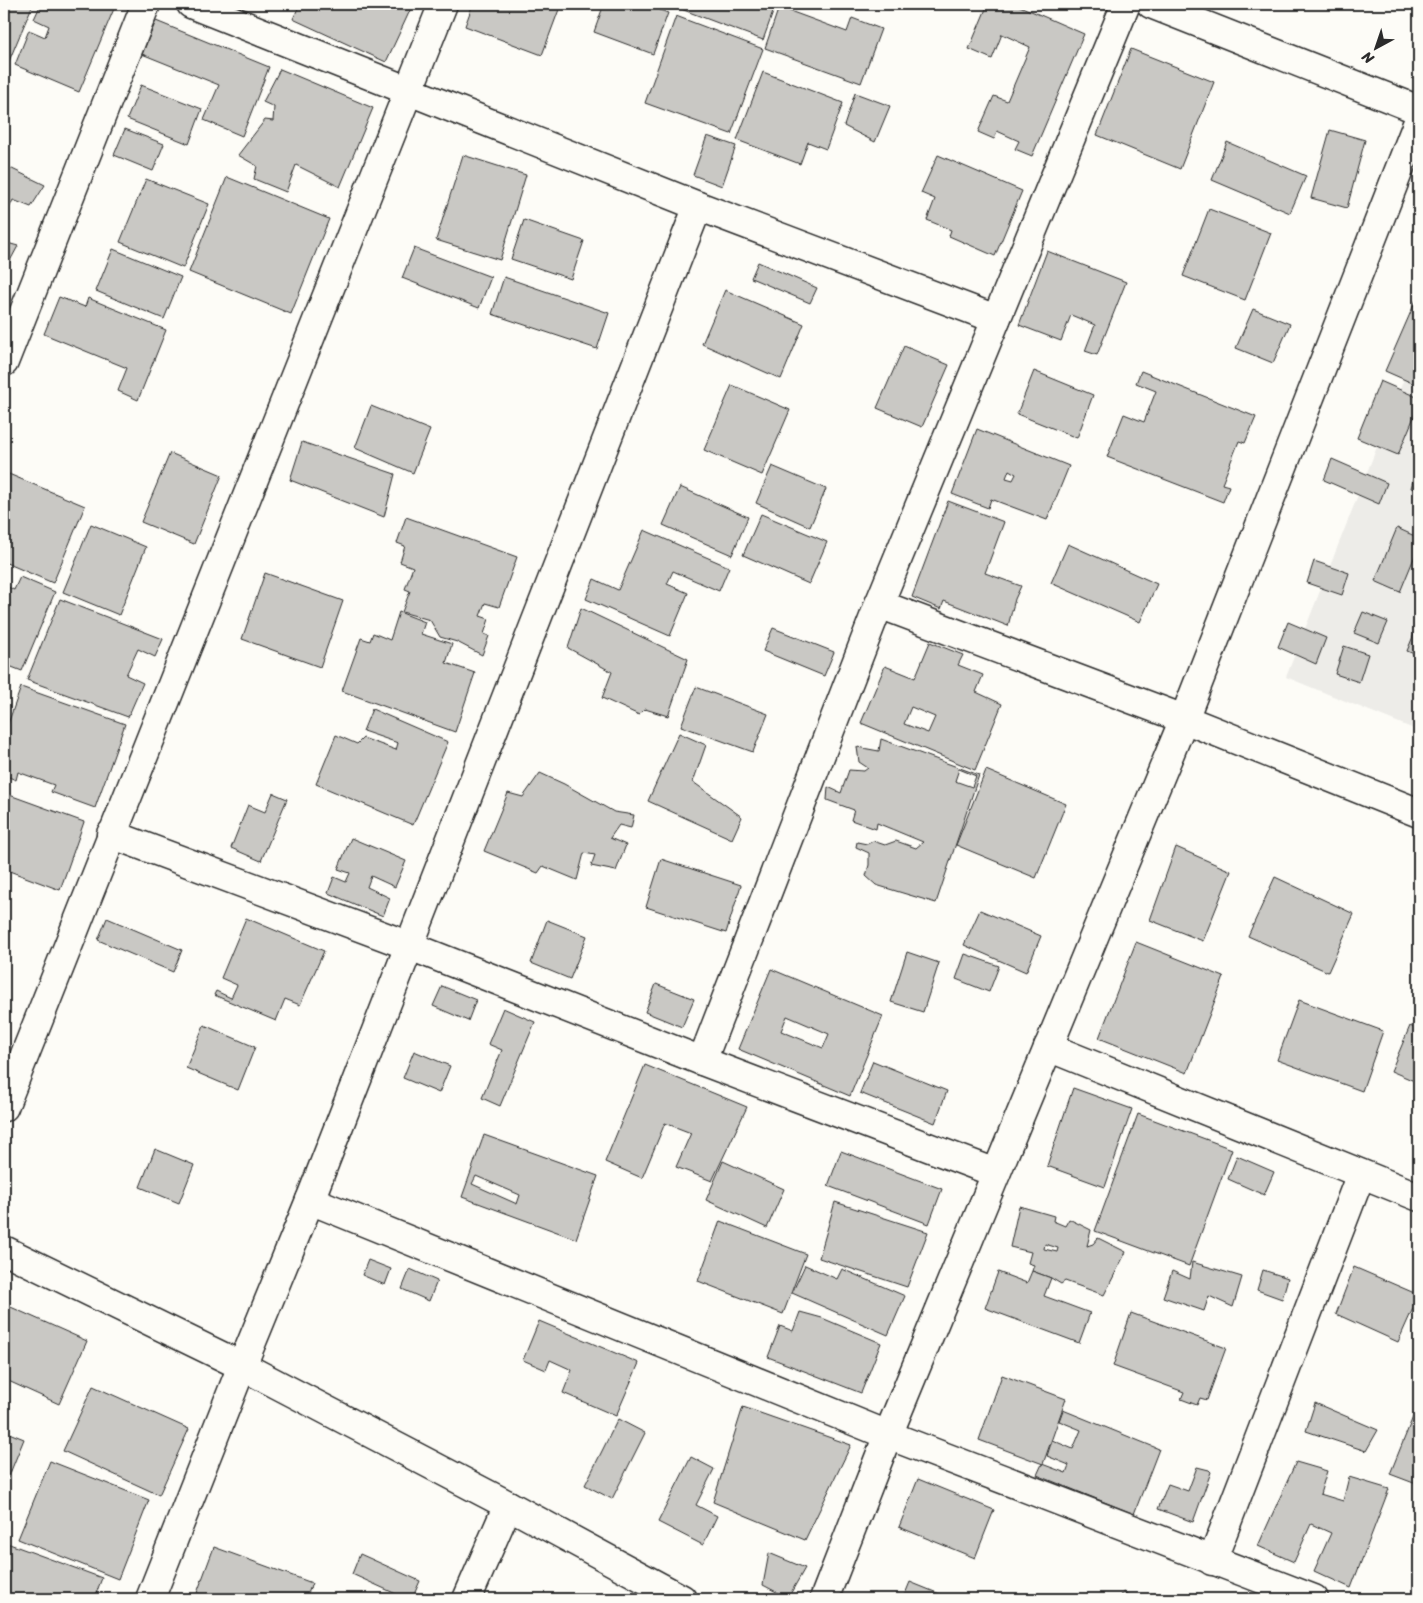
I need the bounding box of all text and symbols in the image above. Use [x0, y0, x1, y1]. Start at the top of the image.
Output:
north arrow [1350, 22, 1400, 72]
text: N [1356, 45, 1380, 71]

